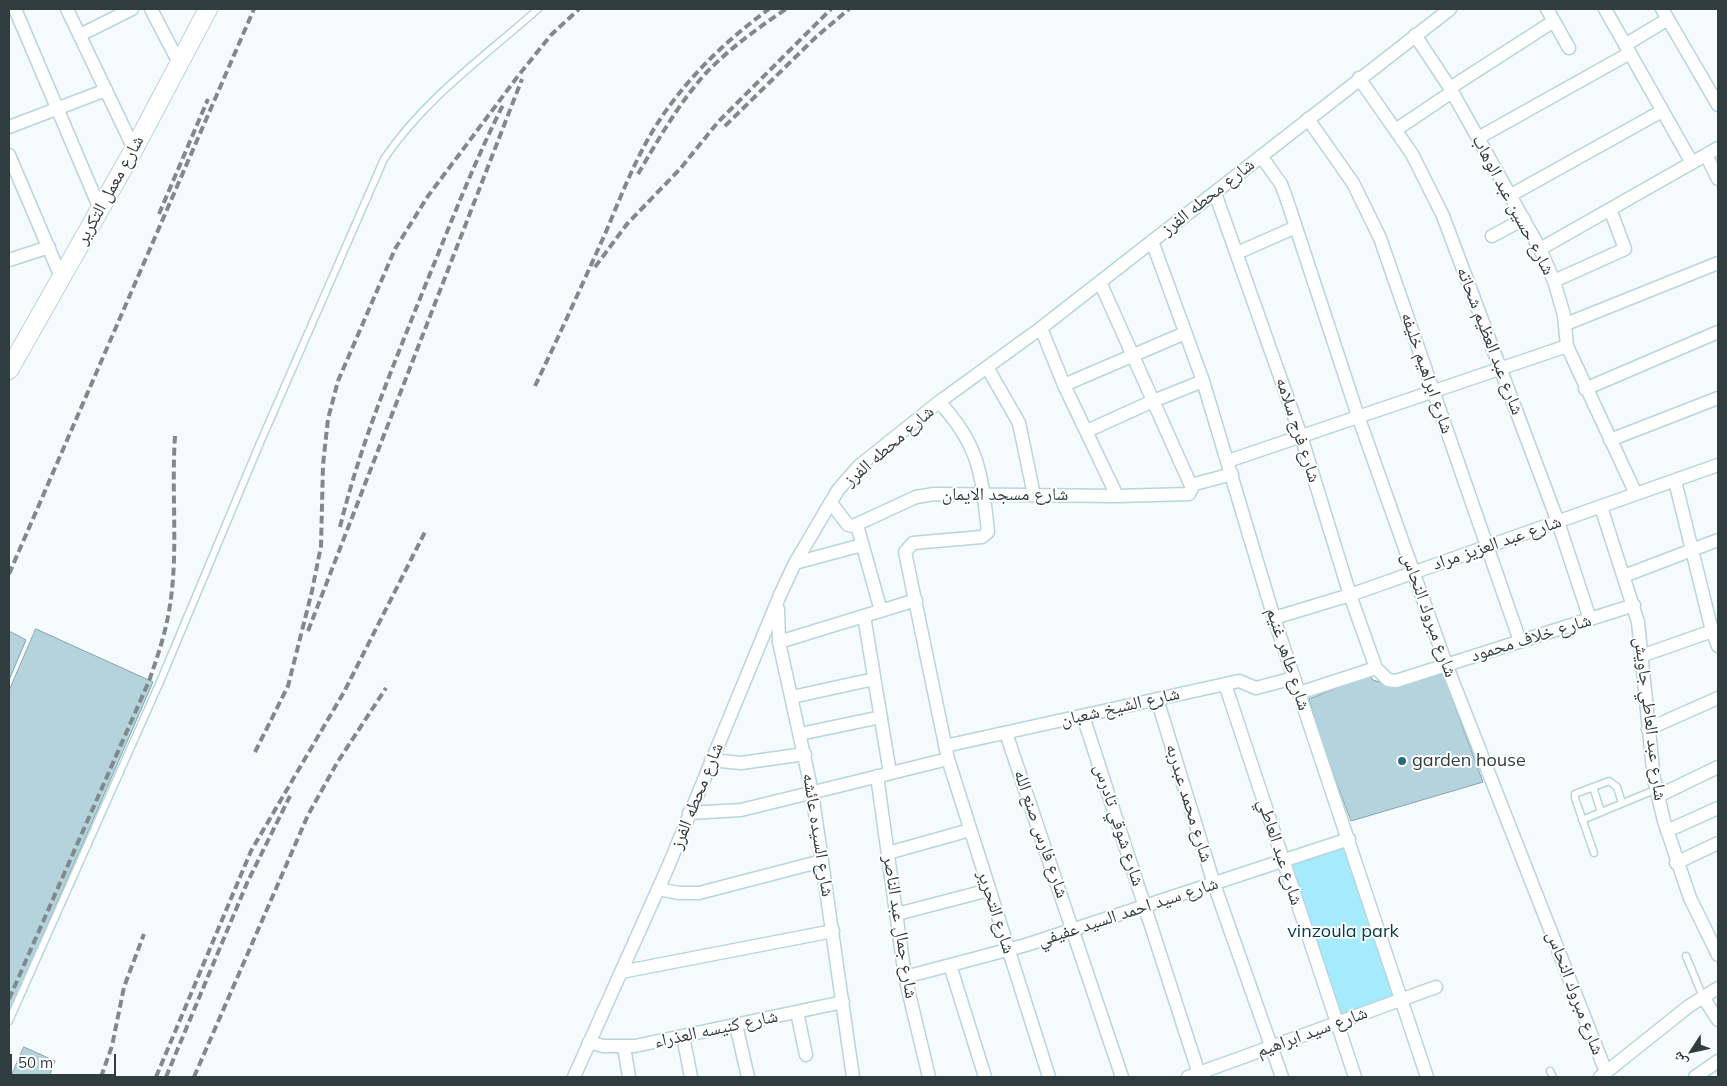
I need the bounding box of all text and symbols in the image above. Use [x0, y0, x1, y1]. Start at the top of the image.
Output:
street label: شارع حسين عبد الوهاب [1467, 131, 1559, 279]
street label: شارع معمل التكرير [71, 132, 149, 248]
street label: شارع محطه الفرز [1157, 154, 1259, 240]
street label: شارع عبد العظيم شحاته [1452, 264, 1528, 418]
street label: شارع ابراهيم خليفه [1396, 309, 1458, 437]
street label: شارع فرج سلامه [1271, 375, 1325, 485]
street label: شارع محطه الفرز [839, 401, 939, 491]
street label: شارع مسجد الايمان [942, 484, 1068, 506]
street label: شارع عبد العزيز مراد [1430, 511, 1564, 575]
street label: شارع مبروك النحاس [1396, 550, 1462, 680]
street label: شارع طاهر غنيم [1261, 605, 1315, 713]
street label: شارع خلاف محمود [1468, 609, 1594, 667]
street label: شارع عبد العاطي جاويش [1629, 636, 1671, 802]
street label: شارع الشيخ شعبان [1058, 683, 1182, 731]
street label: شارع محطه الفرز [666, 740, 728, 852]
street label: شارع محمد عبدربه [1161, 741, 1217, 865]
place label: garden house [1412, 750, 1526, 772]
marker: garden house [1396, 755, 1408, 767]
street label: شارع شوقي تادرس [1089, 761, 1149, 889]
street label: شارع فارس صنع الله [1009, 767, 1073, 901]
street label: شارع السيده عائشه [798, 772, 838, 898]
street label: شارع عبد العاطي [1253, 796, 1307, 908]
street label: شارع جمال عبد الناصر [878, 854, 922, 1000]
street label: شارع التحرير [972, 868, 1020, 956]
street label: شارع سيد احمد السيد عفيفي [1035, 873, 1221, 951]
park label: vinzoula park [1287, 921, 1399, 943]
street label: شارع مبروك النحاس [1541, 928, 1609, 1058]
street label: شارع سيد ابراهيم [1254, 1002, 1370, 1062]
street label: شارع كنيسه العذراء [652, 1005, 780, 1053]
north arrow [1667, 1026, 1717, 1076]
scale bar [12, 1044, 119, 1076]
text: ش [1668, 1048, 1691, 1071]
text: 50 m [18, 1053, 53, 1072]

